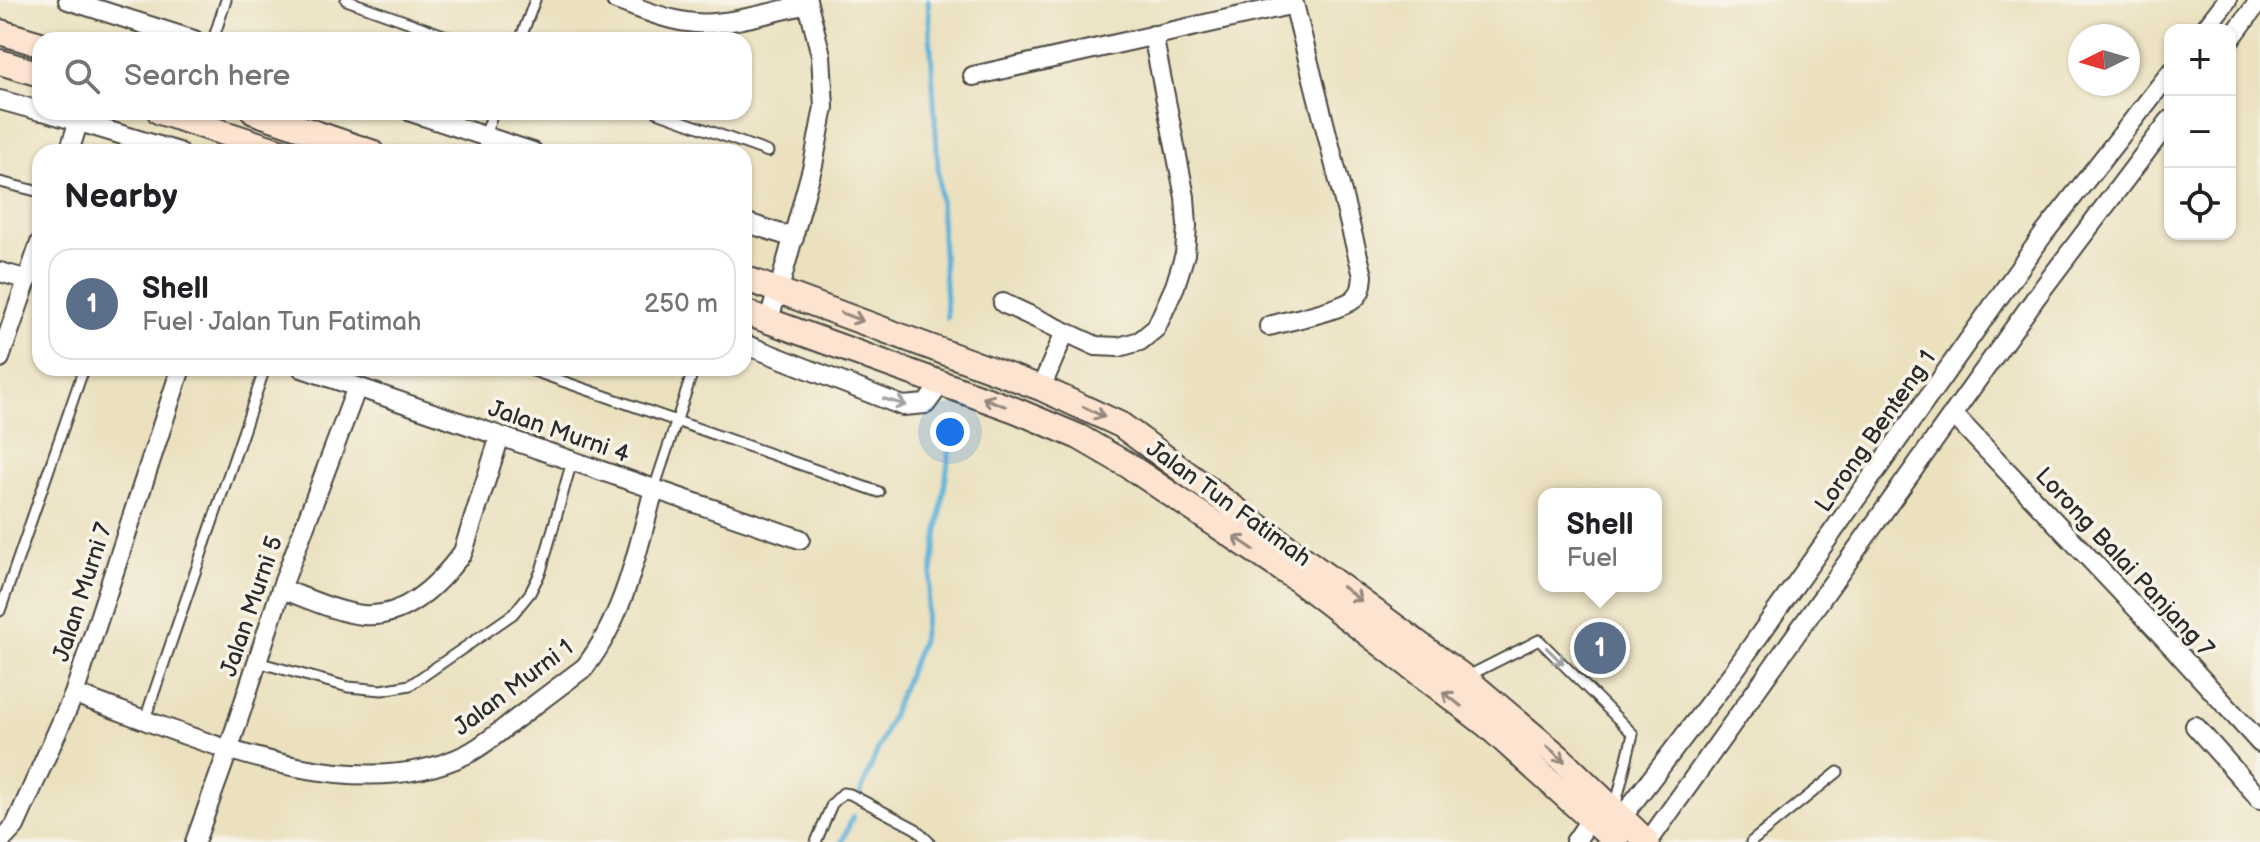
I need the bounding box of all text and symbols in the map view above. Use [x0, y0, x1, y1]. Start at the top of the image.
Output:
north arrow [2068, 24, 2140, 96]
map controls [2164, 24, 2236, 240]
button: + [2164, 24, 2236, 96]
search box [32, 32, 752, 120]
icon: search [60, 54, 104, 98]
text: Search here [124, 58, 290, 94]
button: − [2164, 96, 2236, 168]
button: locate [2164, 168, 2236, 240]
text: Nearby [64, 176, 178, 217]
text: Shell [142, 271, 209, 307]
text: 1 [87, 289, 97, 320]
text: 250 m [644, 289, 718, 320]
text: Fuel · Jalan Tun Fatimah [142, 307, 421, 338]
one-way arrow [839, 311, 864, 325]
street label: Lorong Benteng 1 [1809, 345, 1942, 518]
street label: Jalan Murni 4 [484, 394, 634, 469]
one-way arrow [983, 394, 1007, 408]
one-way arrow [882, 396, 907, 411]
one-way arrow [1082, 405, 1106, 420]
your location [930, 412, 970, 452]
street label: Jalan Tun Fatimah [1141, 434, 1317, 573]
street label: Lorong Balai Panjang 7 [2029, 461, 2220, 663]
popup [1538, 488, 1662, 592]
text: Shell [1567, 507, 1633, 543]
street label: Jalan Murni 7 [46, 519, 119, 665]
street label: Jalan Murni 5 [214, 532, 289, 680]
one-way arrow [1233, 535, 1256, 551]
text: Fuel [1567, 543, 1617, 574]
one-way arrow [1341, 585, 1362, 602]
pin: 1 [1574, 618, 1626, 678]
street label: Jalan Murni 1 [448, 633, 579, 742]
one-way arrow [1545, 647, 1565, 666]
one-way arrow [1442, 690, 1463, 707]
one-way arrow [1546, 745, 1566, 763]

